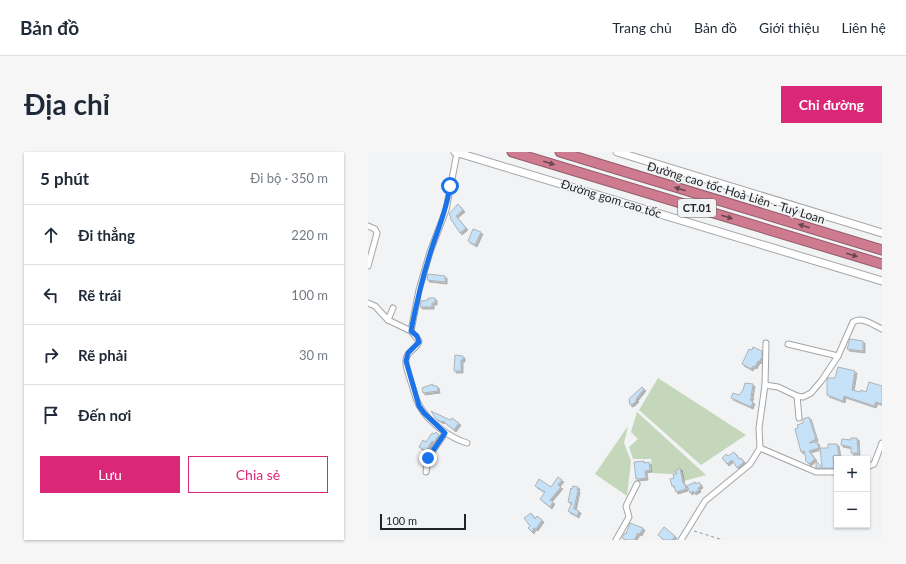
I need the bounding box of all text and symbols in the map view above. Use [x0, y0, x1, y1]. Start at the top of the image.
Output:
text: Bản đồ [20, 16, 79, 39]
text: Trang chủ [612, 19, 672, 36]
text: Bản đồ [694, 19, 737, 36]
text: Giới thiệu [759, 19, 819, 36]
text: Liên hệ [841, 19, 886, 36]
button: Chỉ đường [781, 86, 882, 123]
text: Địa chỉ [24, 87, 110, 121]
street label: Đường cao tốc Hoà Liên - Tuý Loan [645, 158, 827, 227]
one-way arrow [544, 160, 556, 166]
text: 5 phút [40, 168, 89, 189]
text: Đi bộ · 350 m [250, 170, 328, 186]
street label: Đường gom cao tốc [559, 176, 663, 221]
route start [441, 177, 459, 195]
one-way arrow [674, 185, 686, 191]
road number: CT.01 [678, 199, 716, 217]
one-way arrow [722, 214, 734, 220]
one-way arrow [798, 223, 810, 229]
icon: ahead [40, 224, 62, 246]
text: Đi thẳng [78, 226, 135, 244]
text: 220 m [291, 227, 328, 243]
one-way arrow [846, 252, 858, 258]
icon: left [40, 284, 62, 306]
text: Rẽ trái [78, 286, 121, 304]
text: 100 m [291, 287, 328, 303]
icon: right [40, 344, 62, 366]
text: Rẽ phải [78, 346, 127, 364]
text: 30 m [299, 347, 328, 363]
icon: arrive [40, 404, 62, 426]
text: Đến nơi [78, 406, 131, 424]
route end [419, 449, 437, 467]
button: Lưu [40, 456, 180, 493]
button: Chia sẻ [188, 456, 328, 493]
map controls [834, 456, 870, 528]
button: + [834, 456, 870, 492]
button: − [834, 492, 870, 528]
scale bar [380, 512, 466, 531]
text: 100 m [386, 514, 417, 527]

